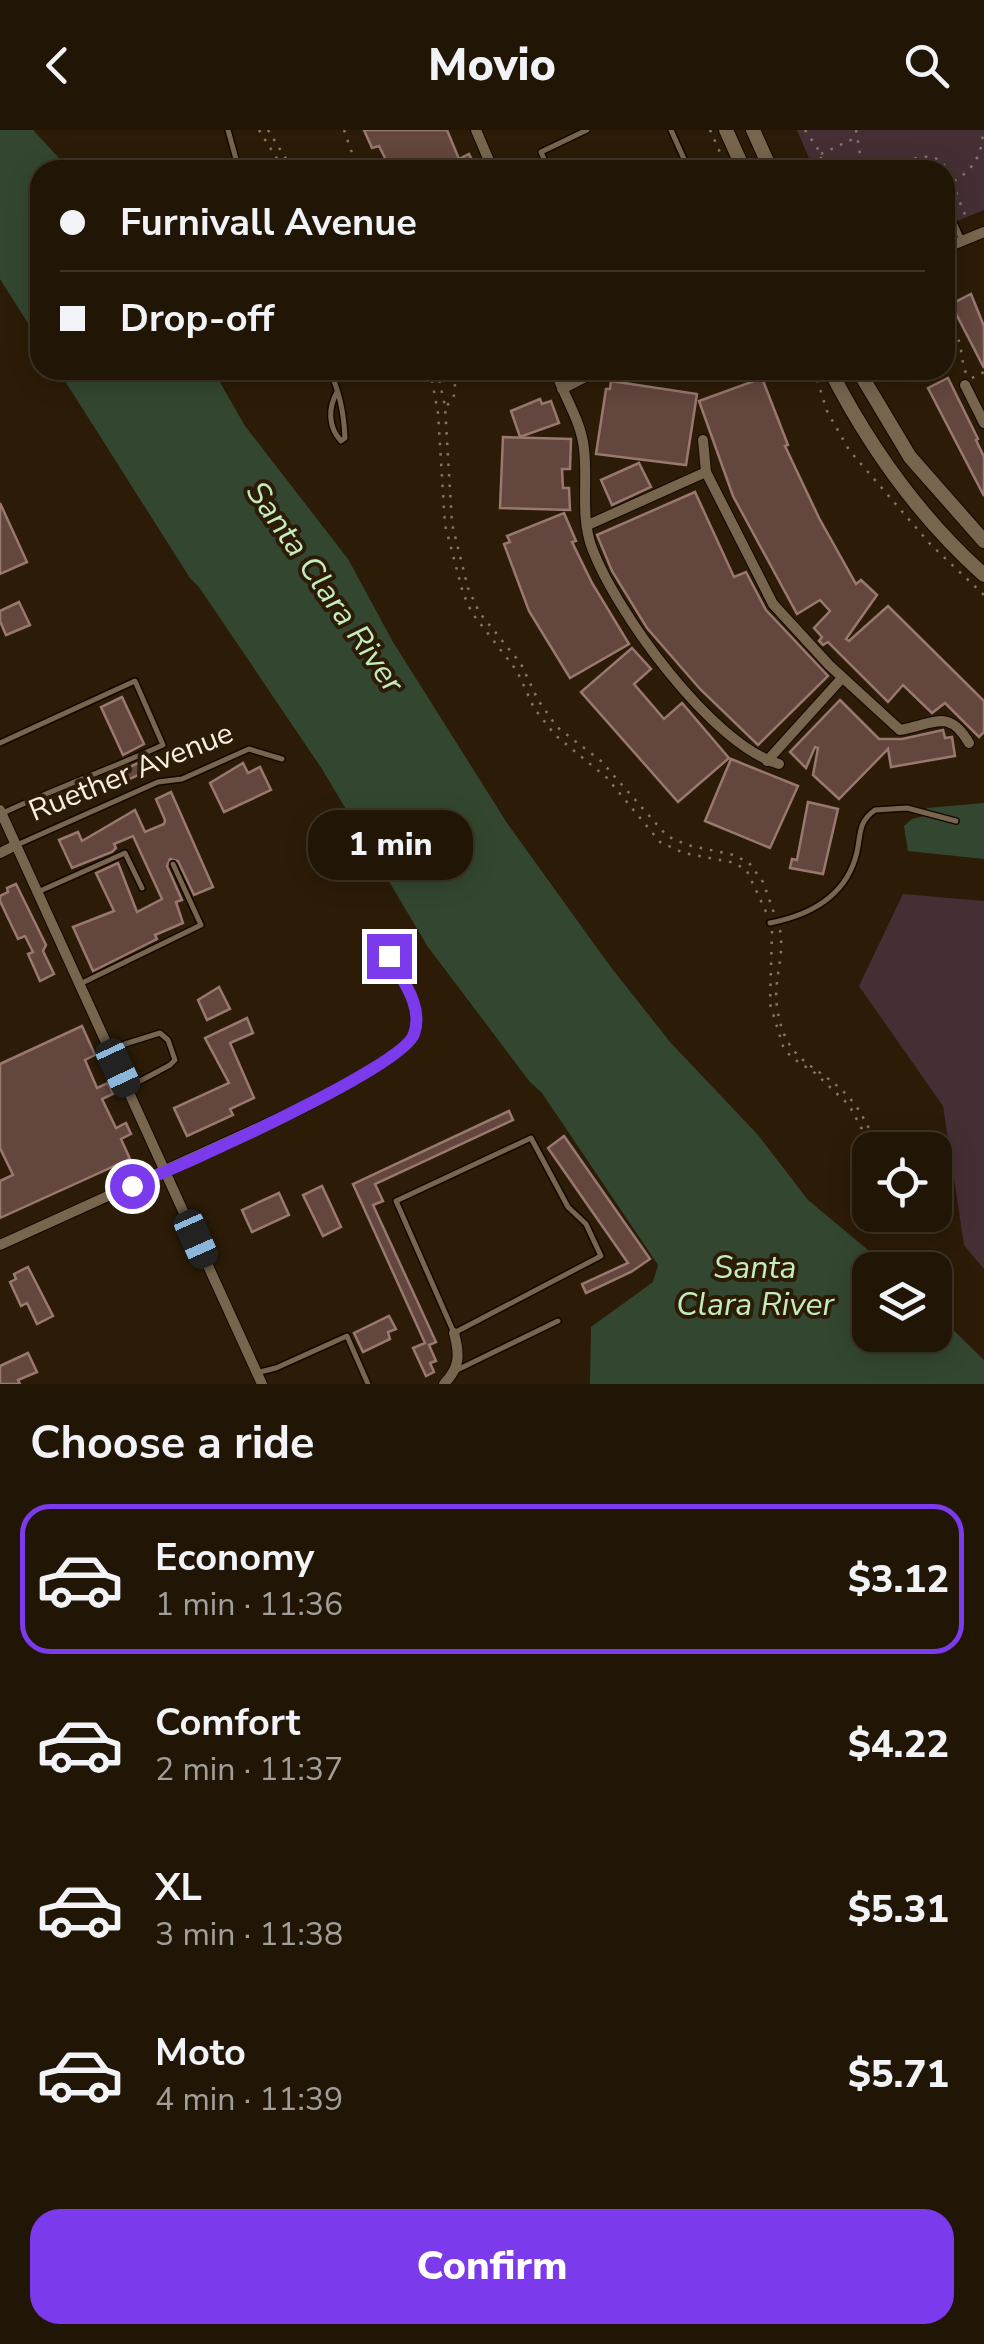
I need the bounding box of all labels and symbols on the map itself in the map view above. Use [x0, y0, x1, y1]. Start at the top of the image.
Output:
water label: Santa Clara River [236, 473, 415, 703]
street label: Ruether Avenue [23, 712, 239, 832]
callout: 1 min [306, 811, 472, 881]
route end [367, 934, 412, 979]
car [92, 1034, 144, 1102]
route start [110, 1164, 155, 1209]
car [170, 1205, 222, 1273]
water label: Santa Clara River [676, 1246, 836, 1326]

